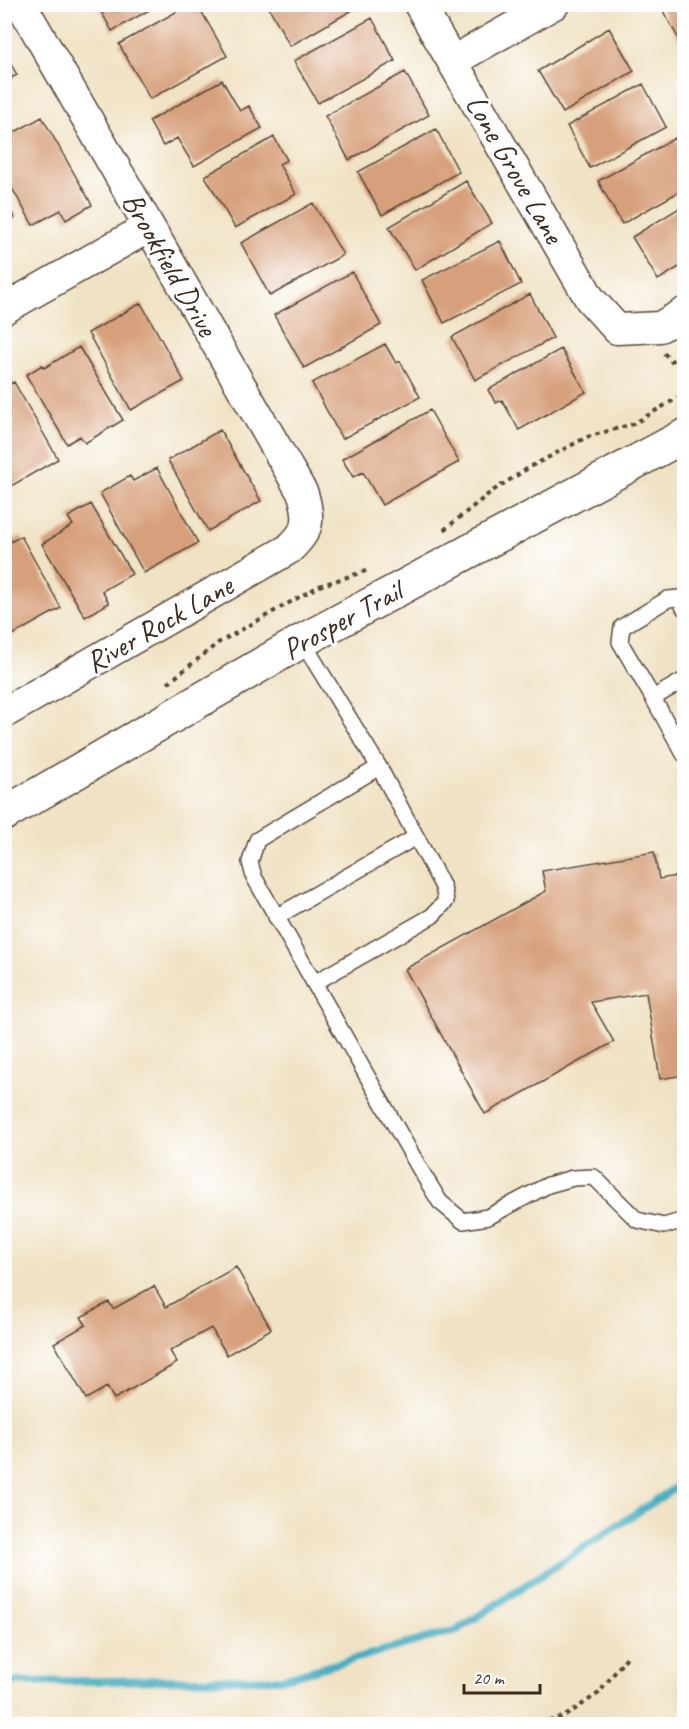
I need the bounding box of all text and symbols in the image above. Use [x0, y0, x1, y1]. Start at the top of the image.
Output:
street label: Lone Grove Lane [457, 88, 574, 252]
street label: Brookfield Drive [114, 185, 227, 345]
street label: River Rock Lane [79, 565, 241, 681]
street label: Prosper Trail [276, 569, 413, 668]
scale bar [464, 1657, 540, 1695]
text: 20 m [473, 1667, 506, 1689]

